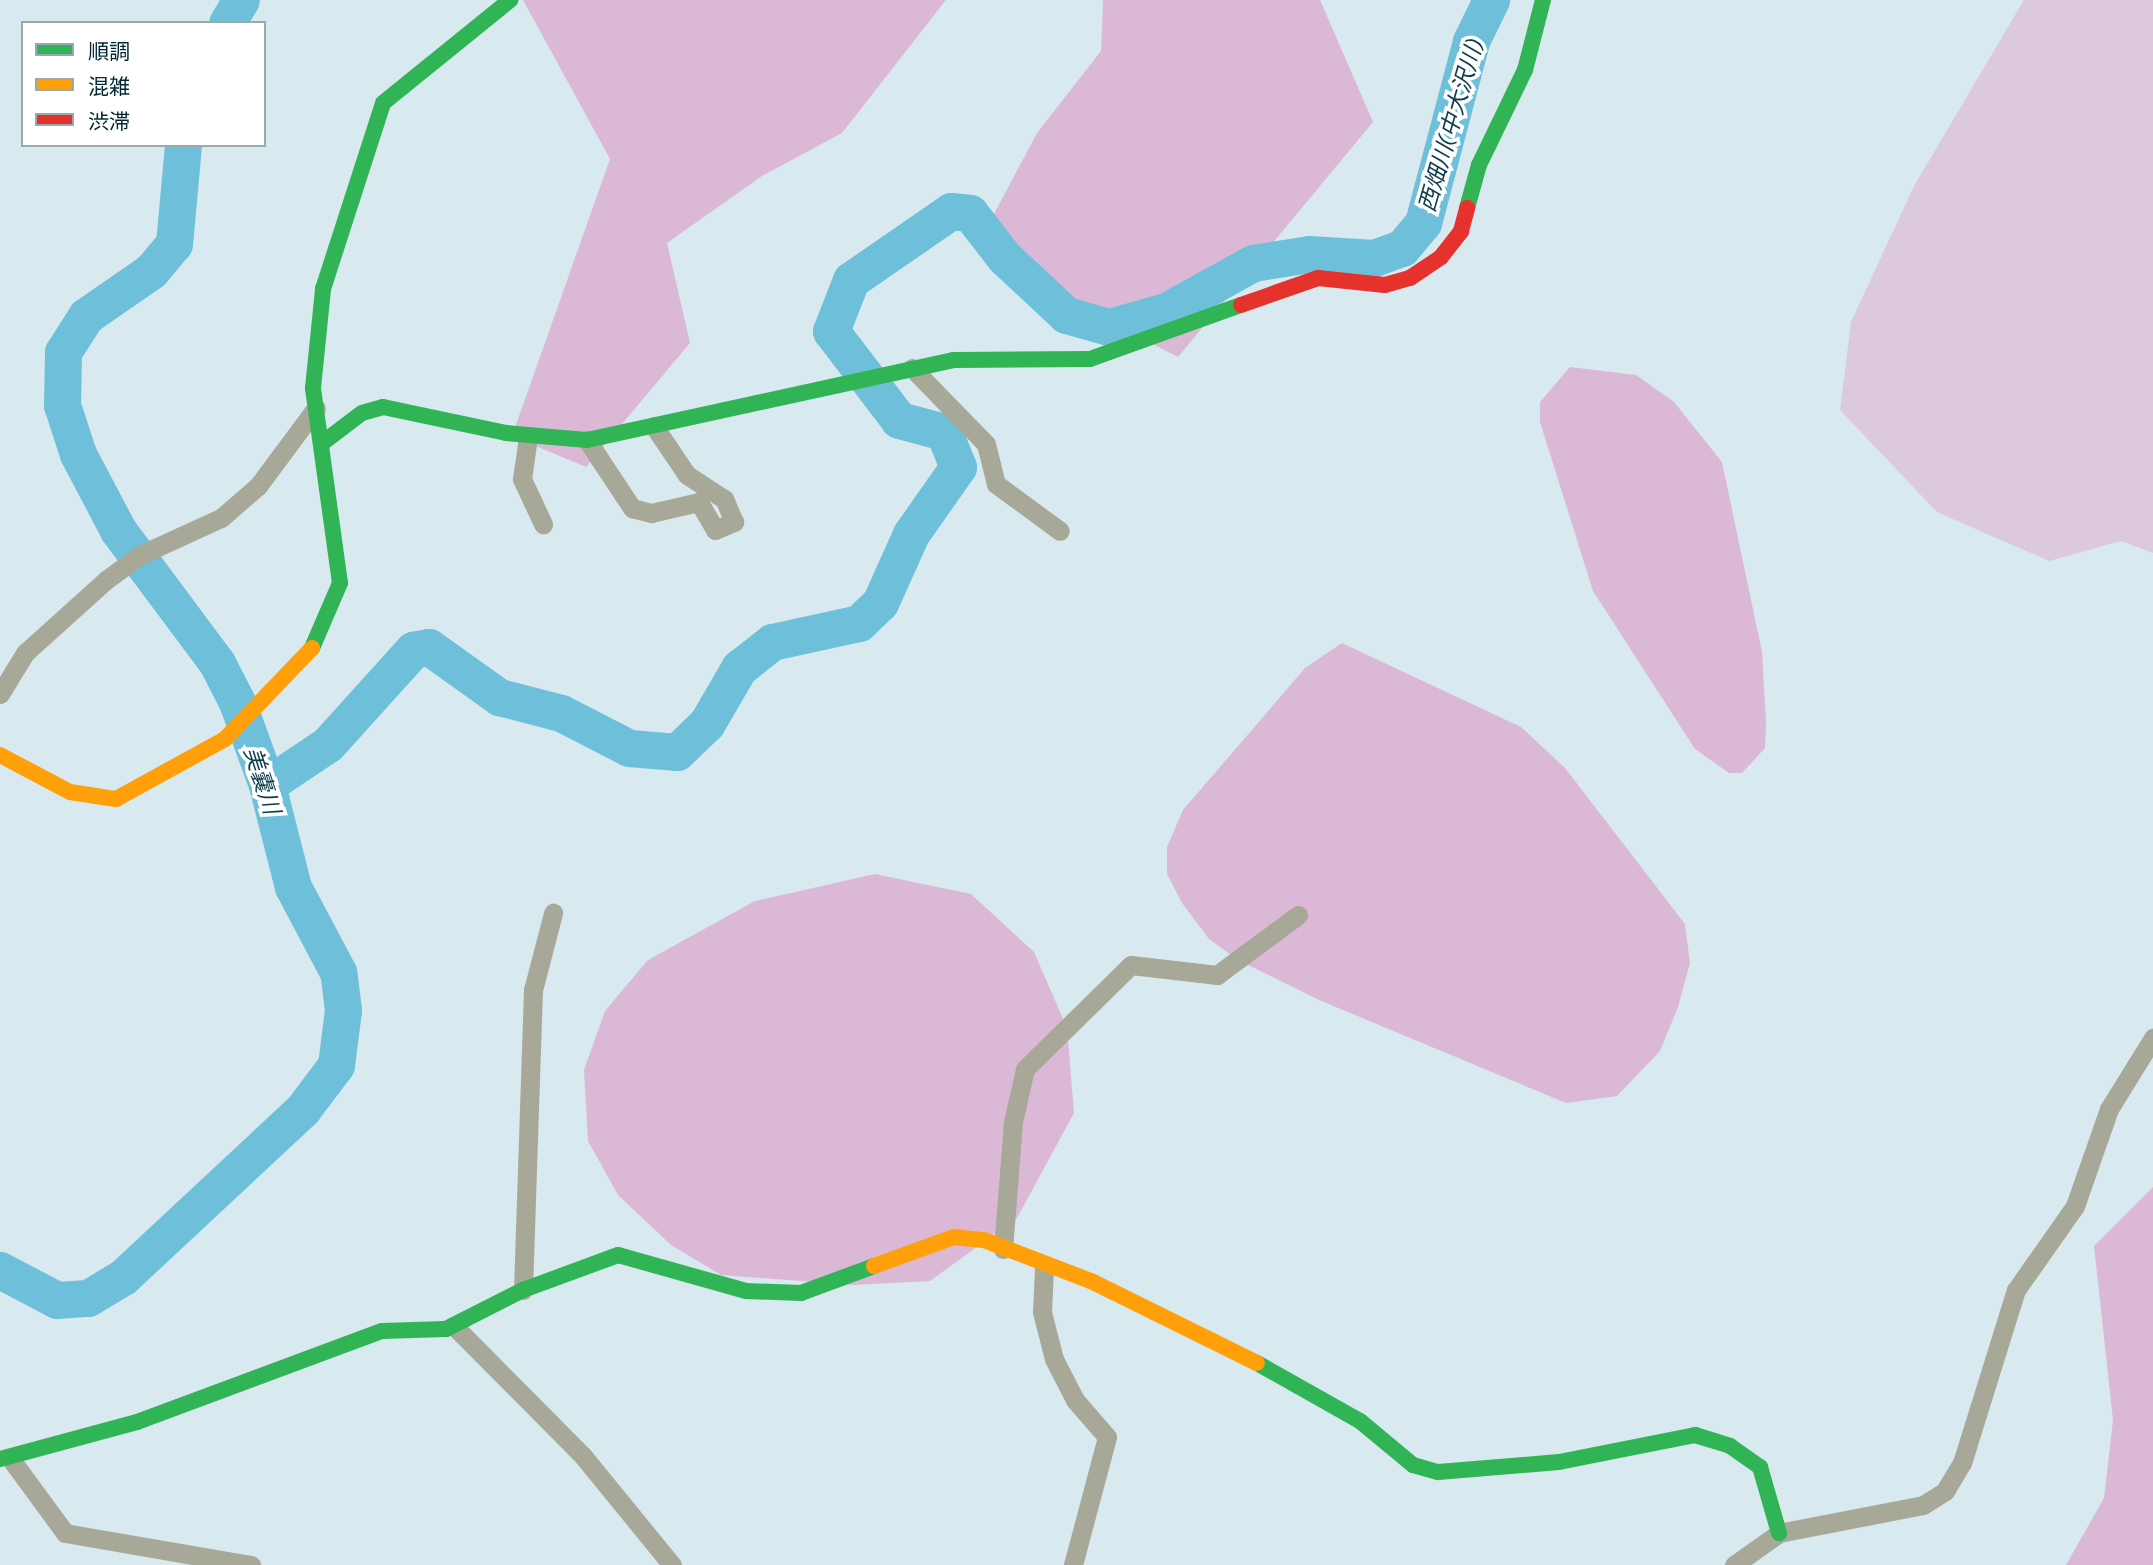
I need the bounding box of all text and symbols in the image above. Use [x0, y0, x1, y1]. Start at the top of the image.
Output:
legend [21, 21, 266, 147]
water label: 西畑川(中大沢川) [1412, 35, 1488, 215]
text: 順調 [88, 38, 130, 63]
text: 混雑 [88, 73, 130, 98]
text: 渋滞 [88, 108, 130, 133]
water label: 美嚢川 [239, 743, 287, 817]

